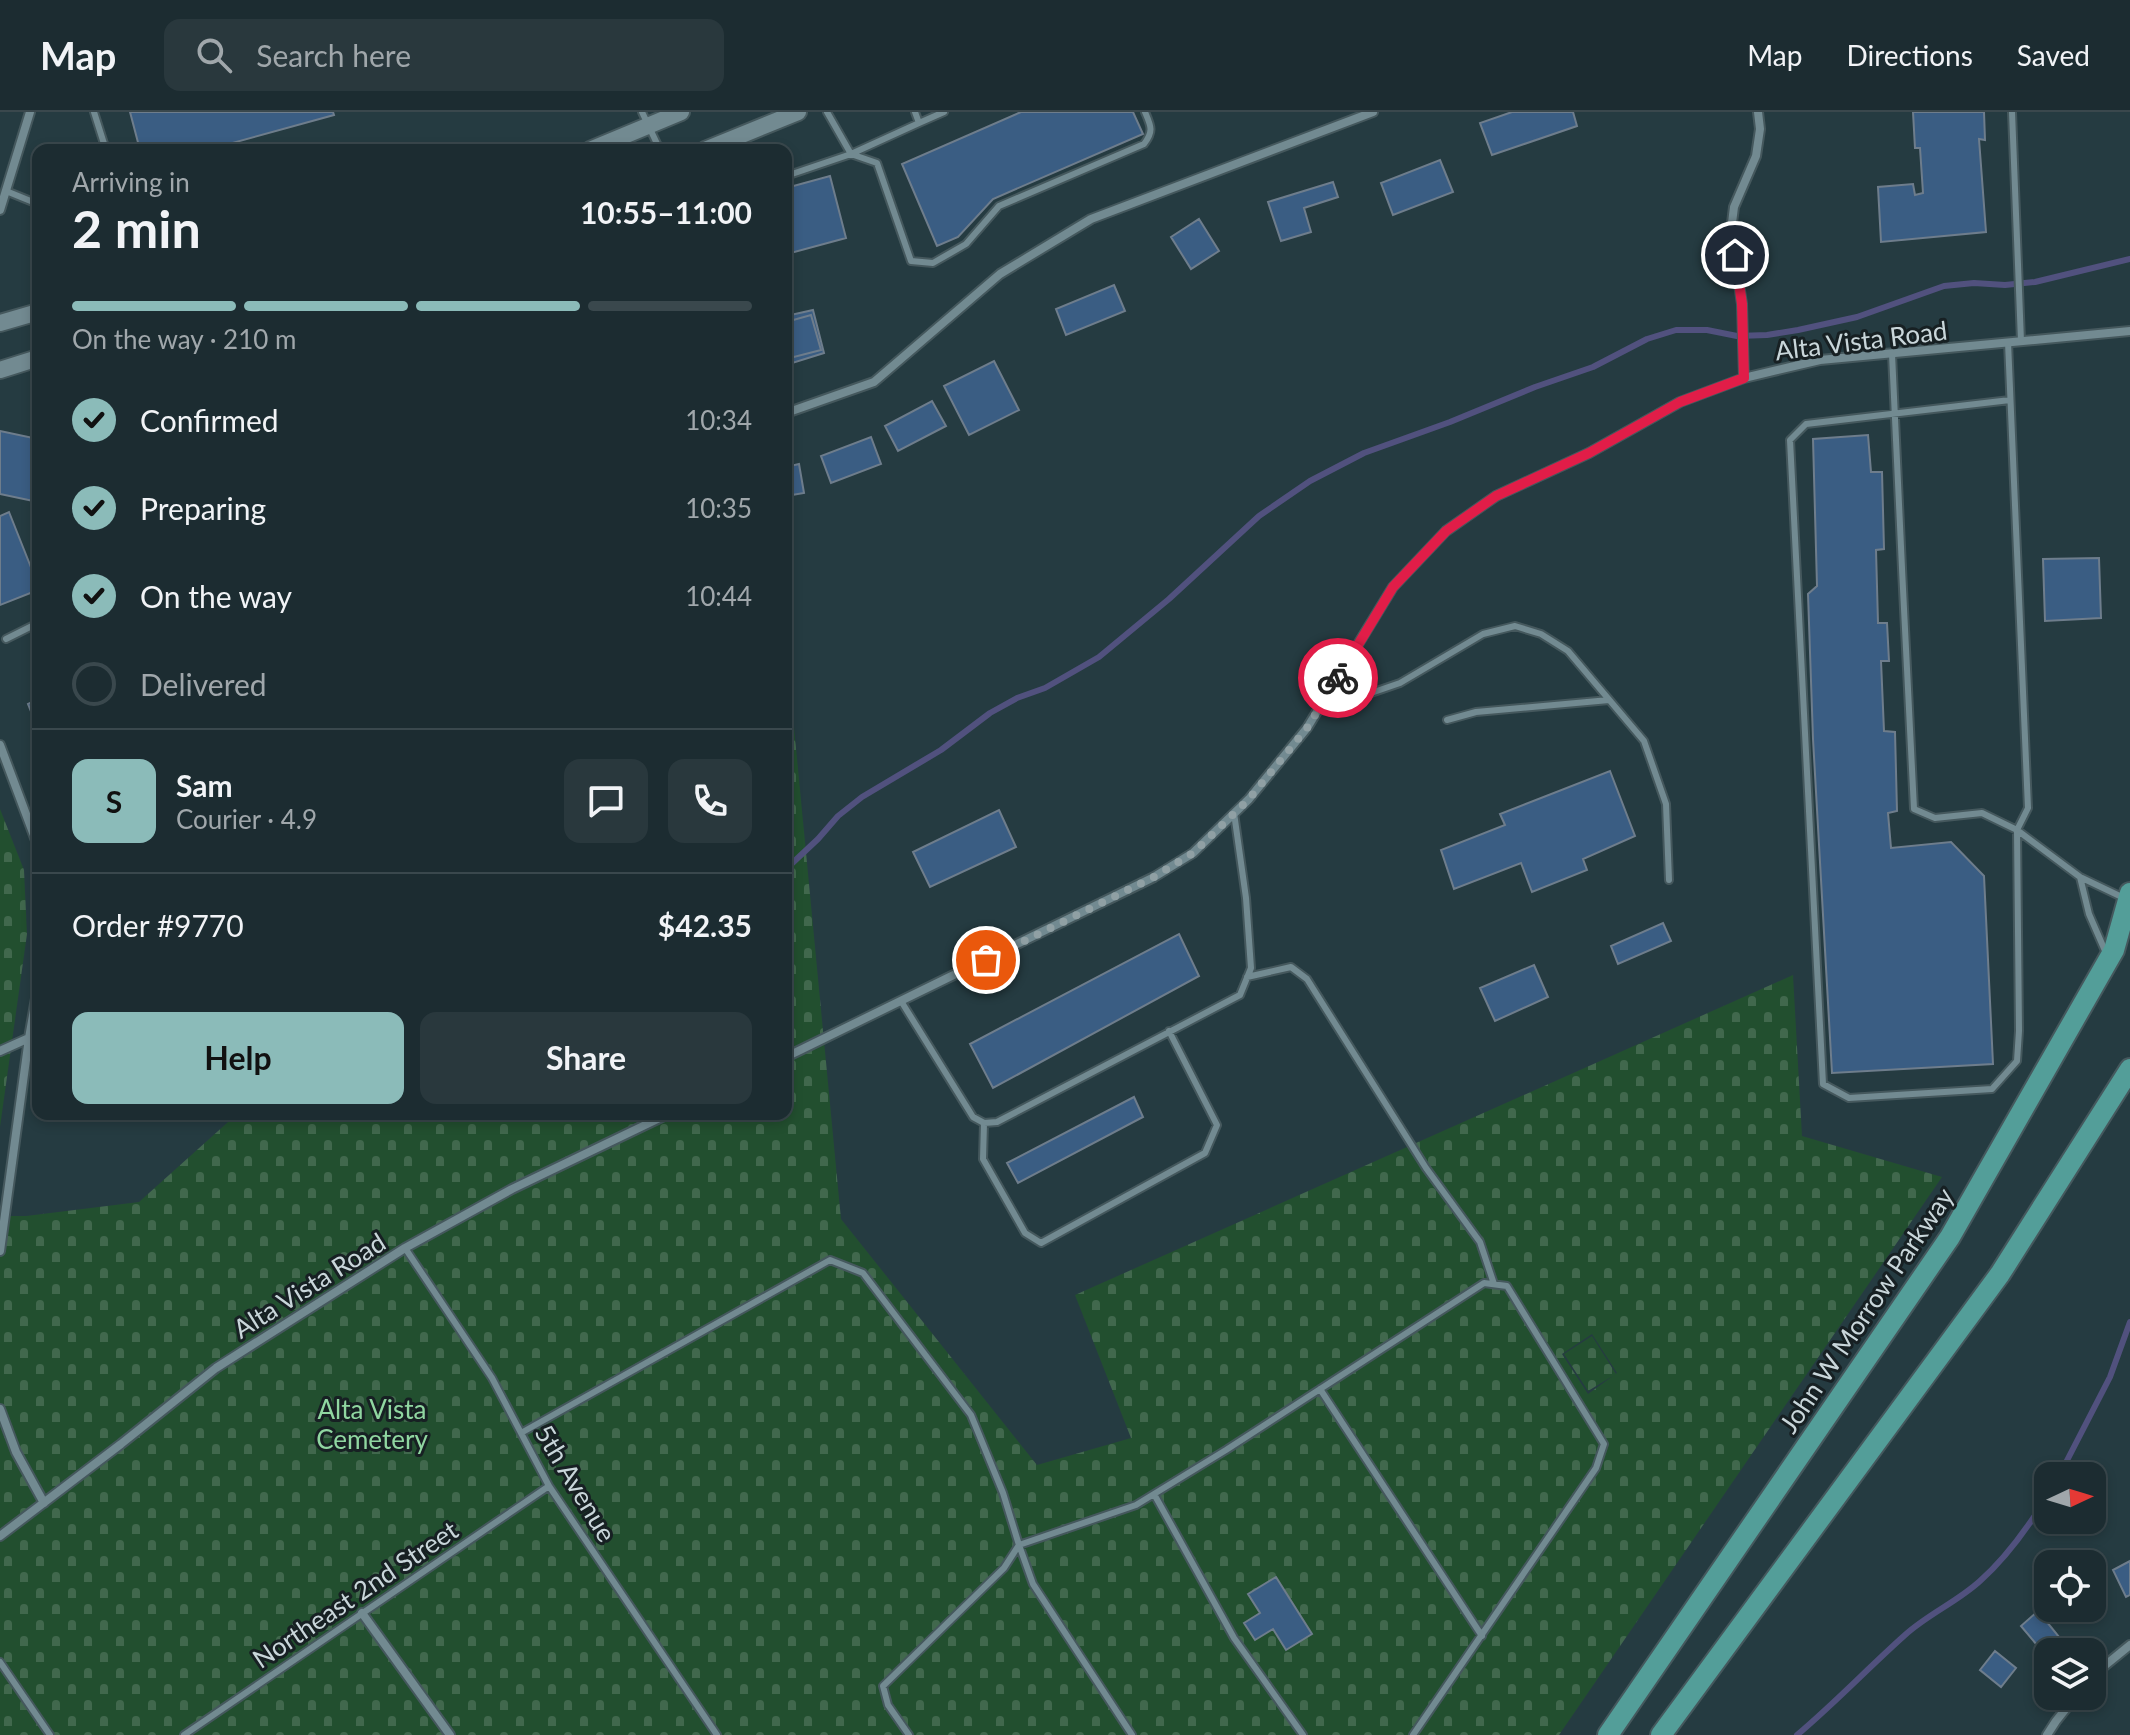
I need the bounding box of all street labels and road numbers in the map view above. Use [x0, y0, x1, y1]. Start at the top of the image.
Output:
street label: Alta Vista Road [1773, 314, 1949, 366]
street label: John W Morrow Parkway [1772, 1181, 1960, 1439]
street label: Alta Vista Road [227, 1226, 391, 1344]
street label: 5th Avenue [529, 1419, 623, 1547]
street label: Northeast 2nd Street [246, 1513, 464, 1675]

